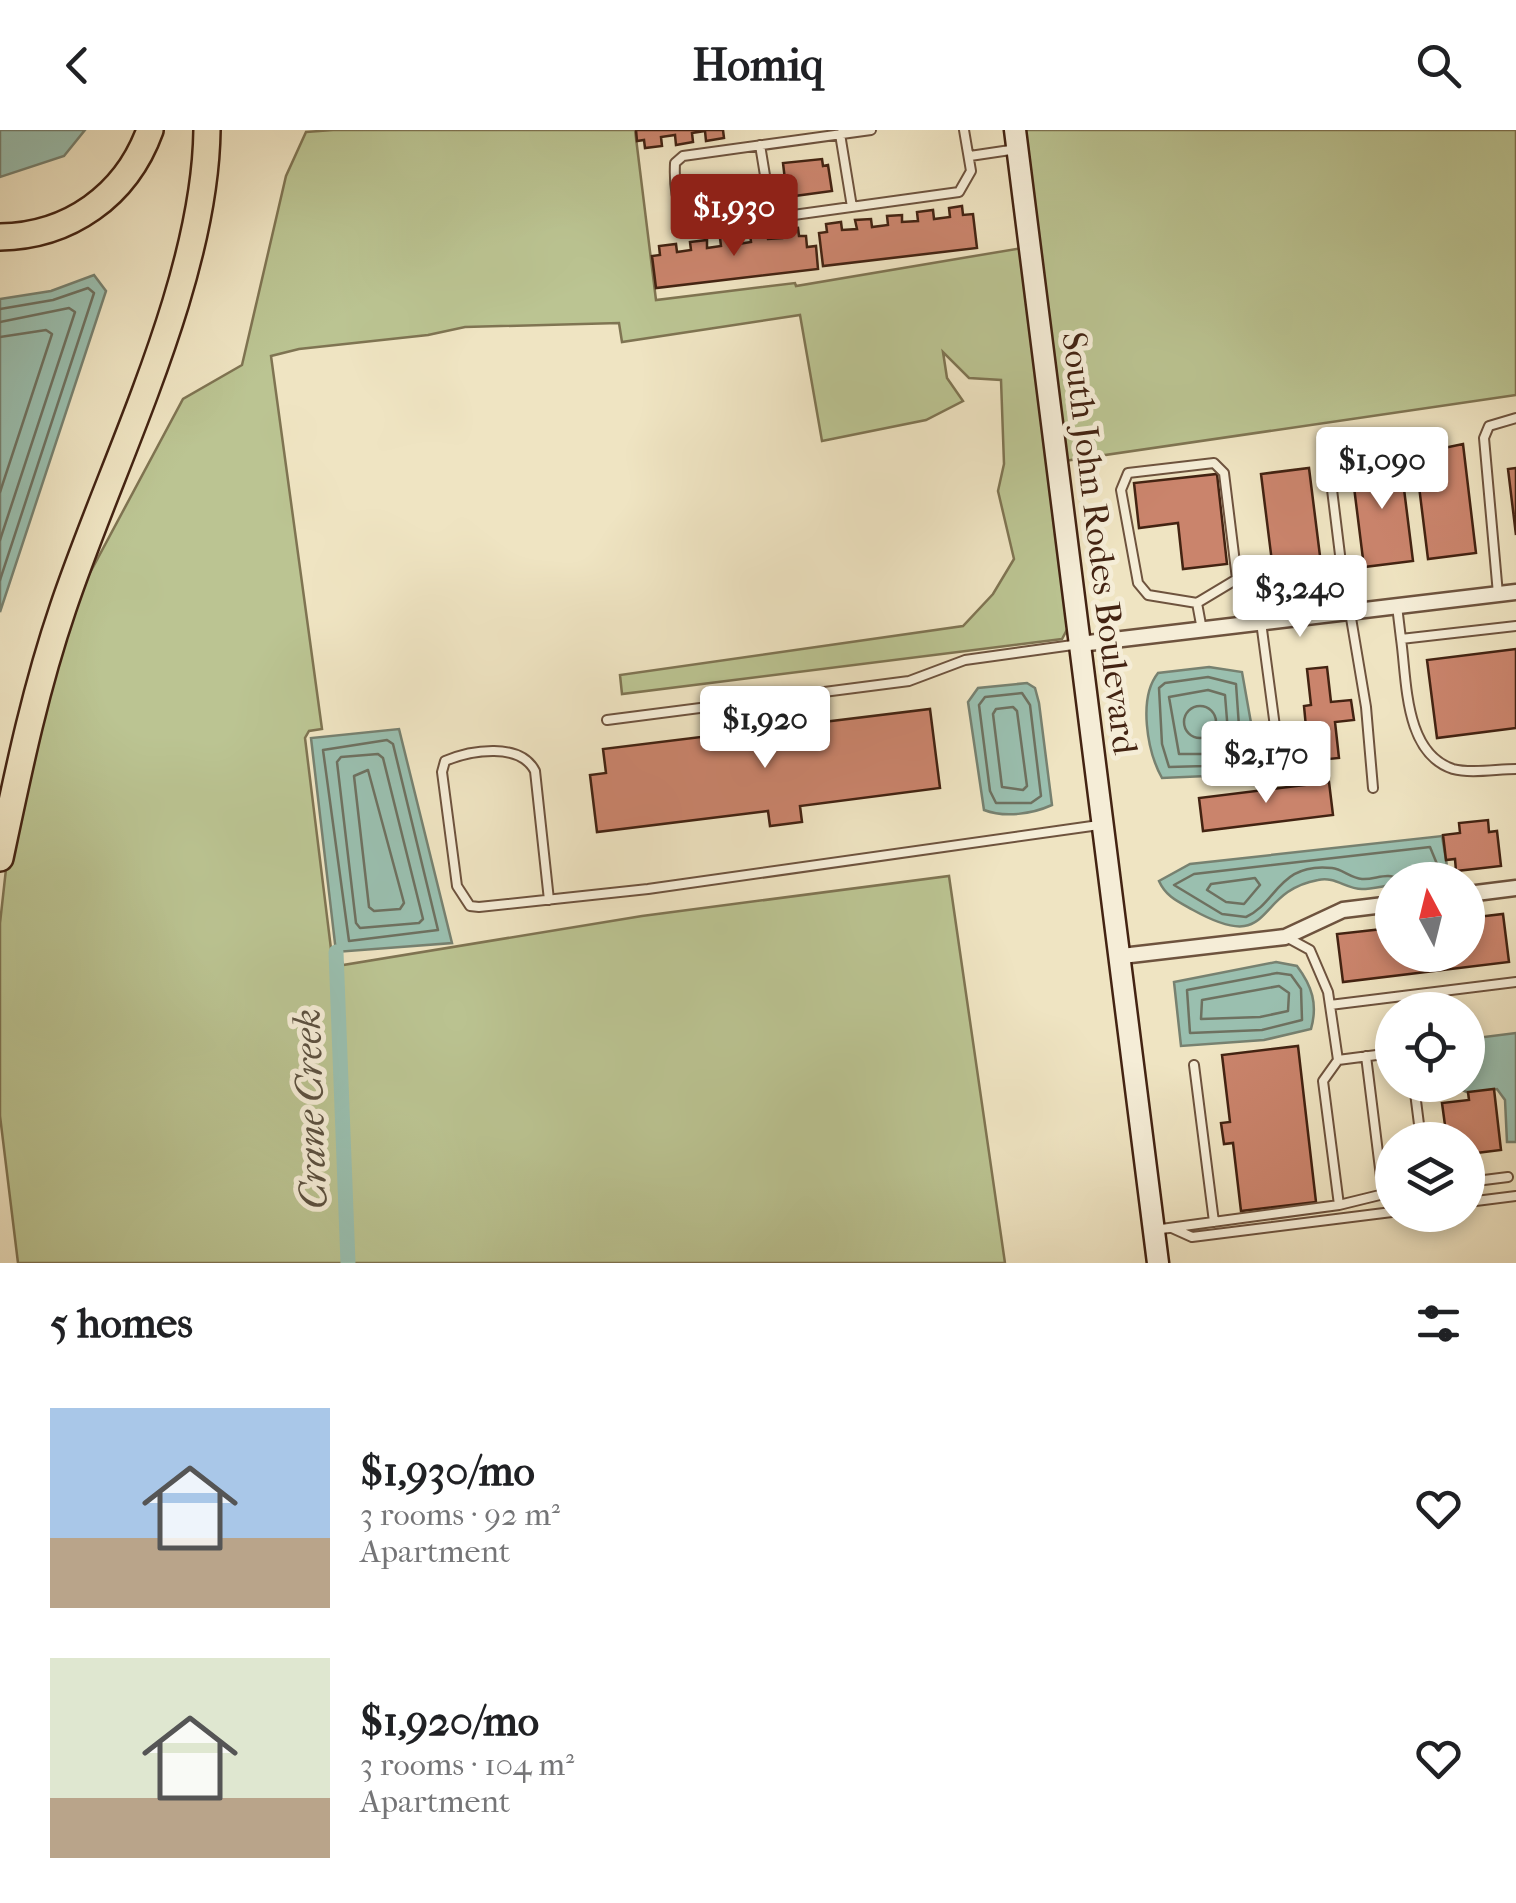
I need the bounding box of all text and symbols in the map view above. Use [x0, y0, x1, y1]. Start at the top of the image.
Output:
icon: back [50, 38, 105, 93]
icon: search [1411, 38, 1466, 93]
text: Homiq [692, 39, 824, 92]
pin: $1,930 [653, 174, 815, 259]
text: $1,930 [693, 188, 775, 225]
street label: South John Rodes Boulevard [1053, 330, 1146, 757]
pin: $1,090 [1301, 427, 1463, 512]
text: $1,090 [1338, 441, 1426, 478]
pin: $3,240 [1219, 555, 1381, 640]
text: $3,240 [1255, 569, 1345, 606]
pin: $1,920 [684, 686, 846, 771]
text: $1,920 [722, 700, 808, 737]
pin: $2,170 [1185, 721, 1347, 806]
text: $2,170 [1223, 735, 1309, 772]
north arrow [1375, 862, 1485, 972]
map controls [1375, 862, 1485, 1232]
button: locate [1375, 992, 1485, 1102]
water label: Crane Creek [285, 1008, 336, 1210]
button: layers [1375, 1122, 1485, 1232]
icon: filters [1411, 1296, 1466, 1351]
text: 5 homes [50, 1299, 193, 1348]
text: $1,930/mo [360, 1447, 535, 1496]
icon: home [130, 1448, 250, 1568]
icon: heart [1411, 1481, 1466, 1536]
text: 3 rooms · 92 m² [360, 1496, 560, 1533]
text: Apartment [360, 1533, 510, 1570]
text: $1,920/mo [360, 1697, 539, 1746]
icon: home [130, 1698, 250, 1818]
icon: heart [1411, 1731, 1466, 1786]
text: 3 rooms · 104 m² [360, 1746, 574, 1783]
text: Apartment [360, 1783, 510, 1820]

